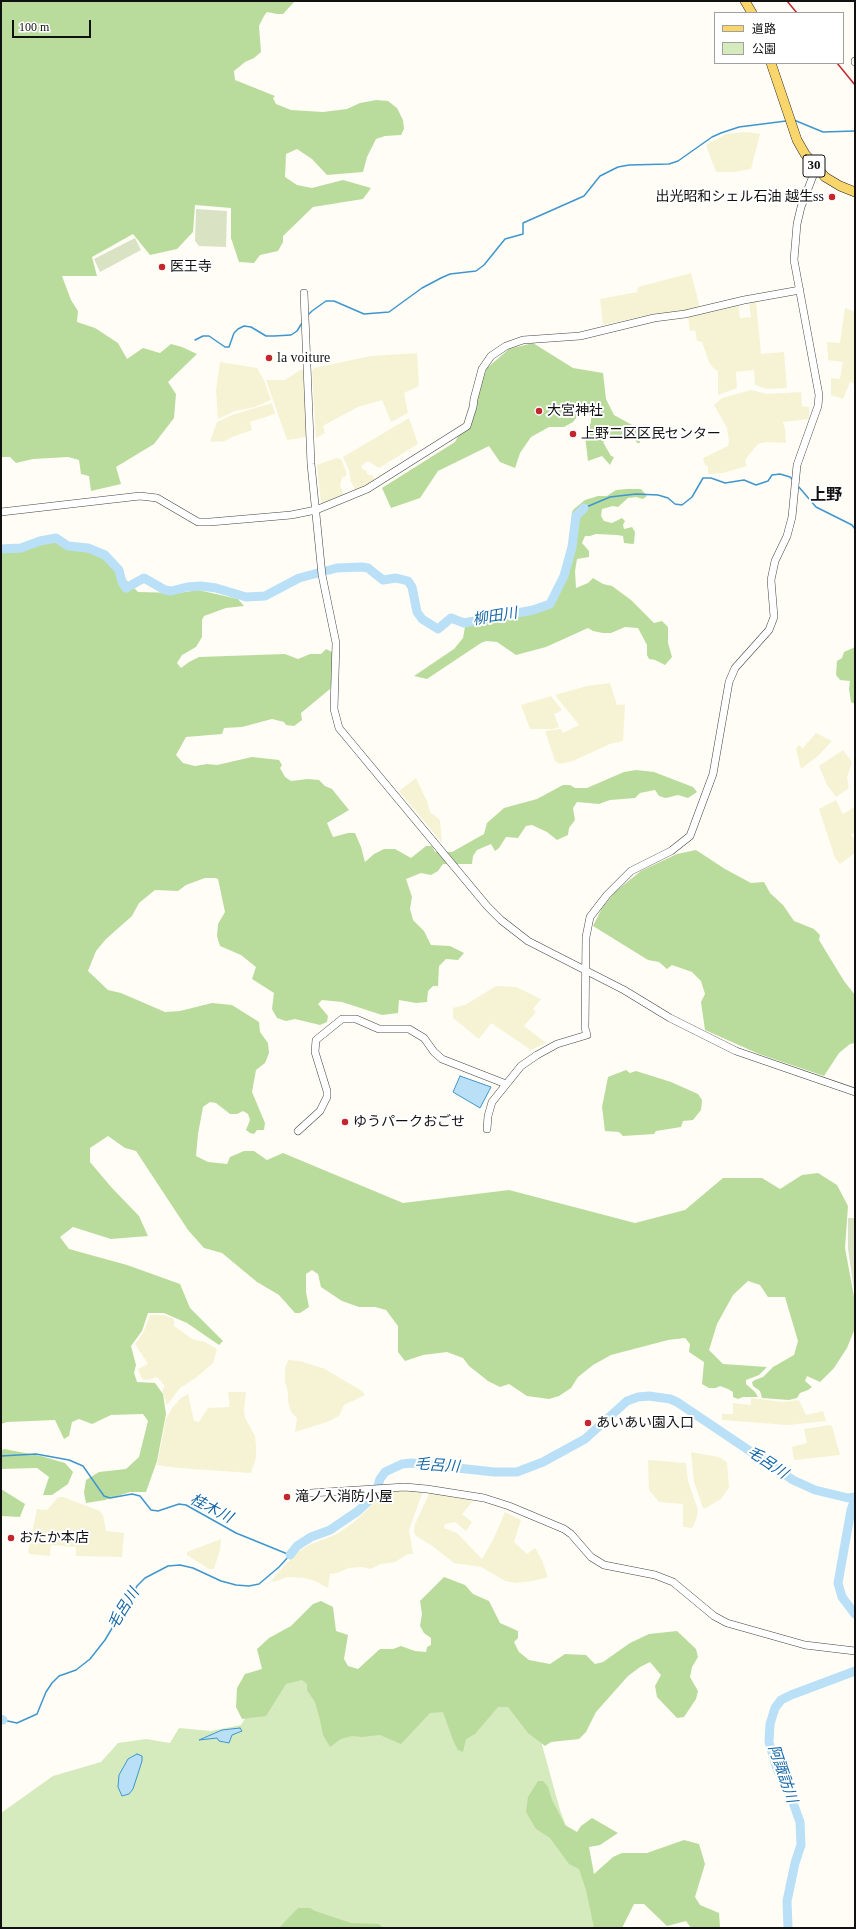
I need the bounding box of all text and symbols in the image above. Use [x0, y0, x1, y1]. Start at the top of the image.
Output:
scale bar [14, 12, 93, 38]
legend [714, 12, 844, 64]
text: 100 m [19, 20, 49, 34]
text: 道路 [752, 22, 776, 36]
text: 公園 [752, 42, 776, 56]
road number: 30 [803, 155, 825, 177]
place label: 出光昭和シェル石油 越生ss [656, 189, 824, 205]
marker: 出光昭和シェル石油 越生ss [827, 192, 837, 202]
place label: 医王寺 [170, 259, 212, 275]
marker: 医王寺 [157, 262, 167, 272]
place label: la voiture [277, 350, 330, 366]
marker: la voiture [264, 353, 274, 363]
place label: 大宮神社 [547, 403, 603, 419]
marker: 大宮神社 [534, 406, 544, 416]
place label: 上野二区区民センター [581, 426, 721, 442]
marker: 上野二区区民センター [568, 429, 578, 439]
district label: 上野 [810, 486, 842, 506]
water label: 柳田川 [471, 605, 519, 629]
place label: ゆうパークおごせ [353, 1114, 465, 1130]
marker: ゆうパークおごせ [340, 1117, 350, 1127]
place label: あいあい園入口 [596, 1415, 694, 1431]
marker: あいあい園入口 [583, 1418, 593, 1428]
water label: 毛呂川 [743, 1443, 791, 1483]
water label: 毛呂川 [414, 1455, 460, 1477]
place label: 滝ノ入消防小屋 [295, 1489, 393, 1505]
water label: 桂木川 [187, 1491, 235, 1527]
marker: 滝ノ入消防小屋 [282, 1492, 292, 1502]
place label: おたか本店 [19, 1530, 89, 1546]
marker: おたか本店 [6, 1533, 16, 1543]
water label: 毛呂川 [104, 1585, 144, 1633]
water label: 阿諏訪川 [764, 1743, 800, 1805]

